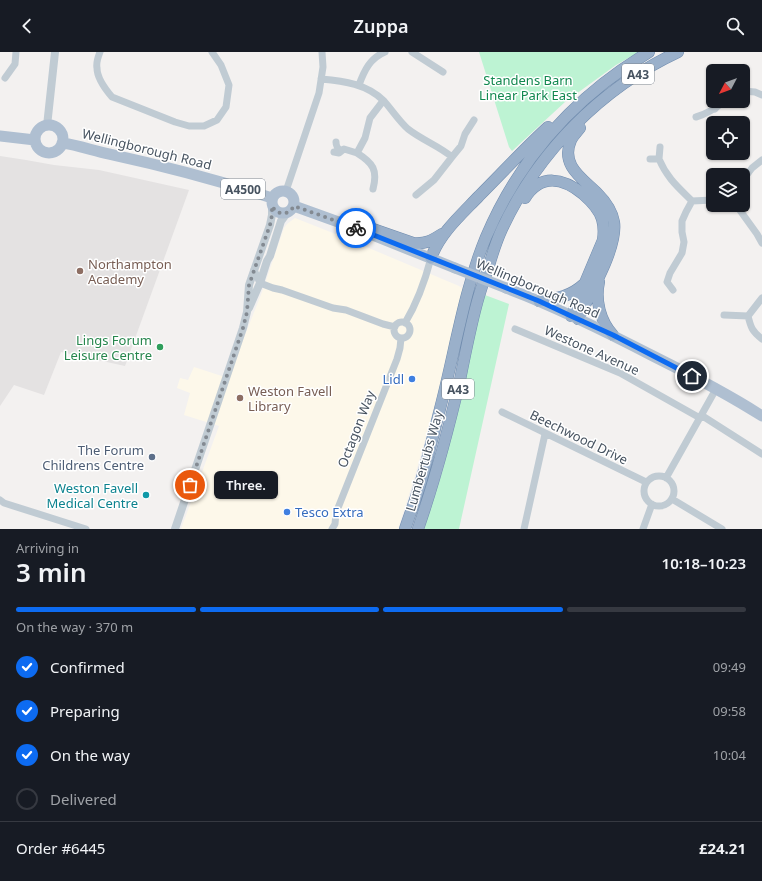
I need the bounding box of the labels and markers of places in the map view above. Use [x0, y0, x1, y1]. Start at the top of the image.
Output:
place label: Northampton Academy [88, 255, 172, 288]
marker: Northampton Academy [75, 266, 85, 276]
place label: Lings Forum Leisure Centre [64, 331, 152, 364]
marker: Lings Forum Leisure Centre [155, 342, 165, 352]
pin [675, 359, 709, 393]
place label: Lidl [382, 370, 404, 388]
marker: Lidl [407, 374, 417, 384]
place label: Weston Favell Library [248, 382, 332, 415]
marker: Weston Favell Library [235, 393, 245, 403]
place label: The Forum Childrens Centre [42, 441, 144, 474]
marker: The Forum Childrens Centre [147, 452, 157, 462]
pin [173, 468, 207, 502]
callout: Three. [214, 471, 278, 499]
place label: Weston Favell Medical Centre [47, 479, 138, 512]
marker: Weston Favell Medical Centre [141, 490, 151, 500]
place label: Tesco Extra [295, 503, 364, 521]
marker: Tesco Extra [282, 507, 292, 517]

